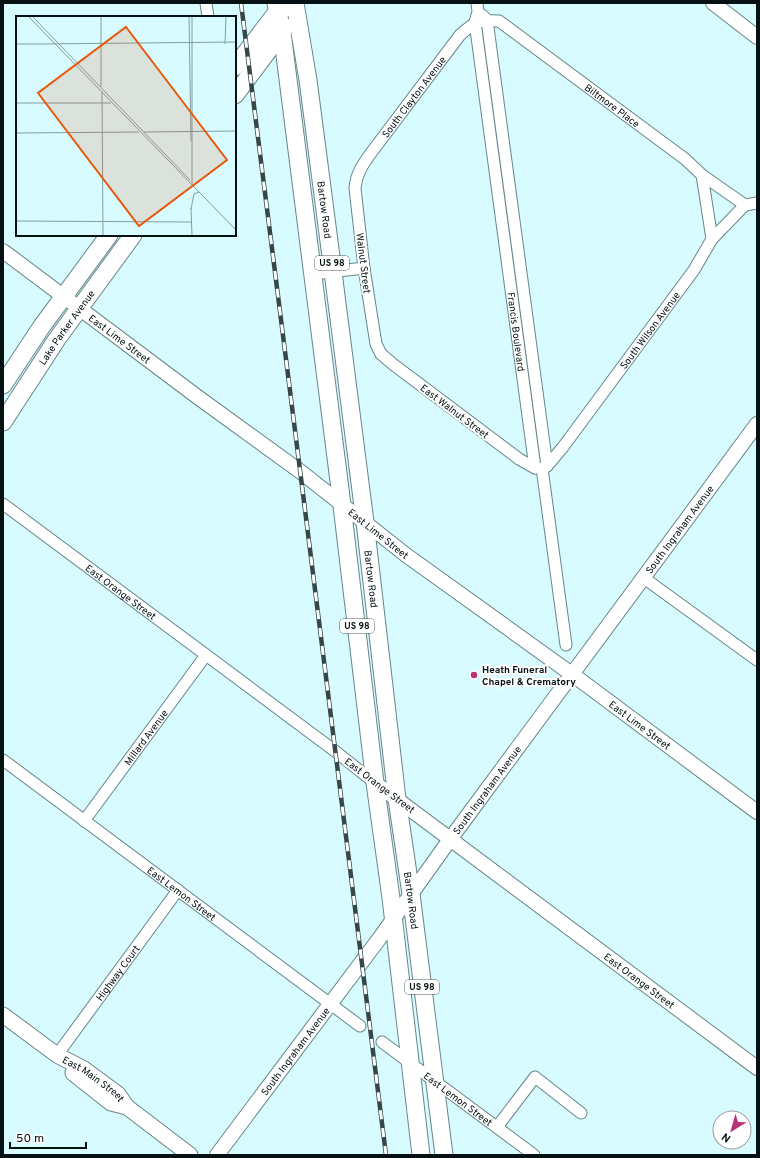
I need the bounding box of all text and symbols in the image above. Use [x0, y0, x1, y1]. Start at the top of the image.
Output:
inset map [16, 16, 236, 236]
street label: South Clayton Avenue [380, 54, 450, 141]
street label: Biltmore Place [581, 82, 642, 131]
street label: Bartow Road [313, 180, 334, 240]
street label: Walnut Street [352, 232, 373, 294]
road number: US 98 [315, 256, 349, 270]
street label: Lake Parker Avenue [37, 288, 98, 368]
street label: South Wilson Avenue [618, 290, 684, 372]
street label: Francis Boulevard [503, 292, 527, 372]
street label: East Lime Street [85, 312, 153, 367]
street label: East Walnut Street [417, 382, 491, 442]
street label: South Ingraham Avenue [643, 483, 717, 577]
street label: East Lime Street [345, 507, 411, 563]
street label: Bartow Road [360, 550, 380, 609]
street label: East Orange Street [82, 562, 158, 624]
road number: US 98 [340, 619, 374, 633]
place label: Heath Funeral Chapel & Crematory [482, 664, 576, 689]
marker: Heath Funeral Chapel & Crematory [469, 670, 479, 680]
street label: East Lime Street [606, 699, 673, 753]
street label: Millard Avenue [122, 708, 172, 769]
street label: South Ingraham Avenue [451, 744, 525, 838]
street label: East Orange Street [341, 755, 417, 817]
street label: East Lemon Street [144, 865, 218, 925]
street label: Bartow Road [400, 871, 420, 930]
street label: Highway Court [94, 943, 144, 1004]
street label: East Orange Street [601, 951, 677, 1012]
road number: US 98 [405, 980, 439, 994]
street label: South Ingraham Avenue [259, 1005, 333, 1099]
street label: East Main Street [60, 1054, 127, 1105]
street label: East Lemon Street [420, 1070, 495, 1130]
north arrow [712, 1110, 752, 1150]
scale bar [10, 1124, 86, 1150]
text: N [719, 1129, 734, 1145]
text: 50 m [16, 1131, 44, 1147]

